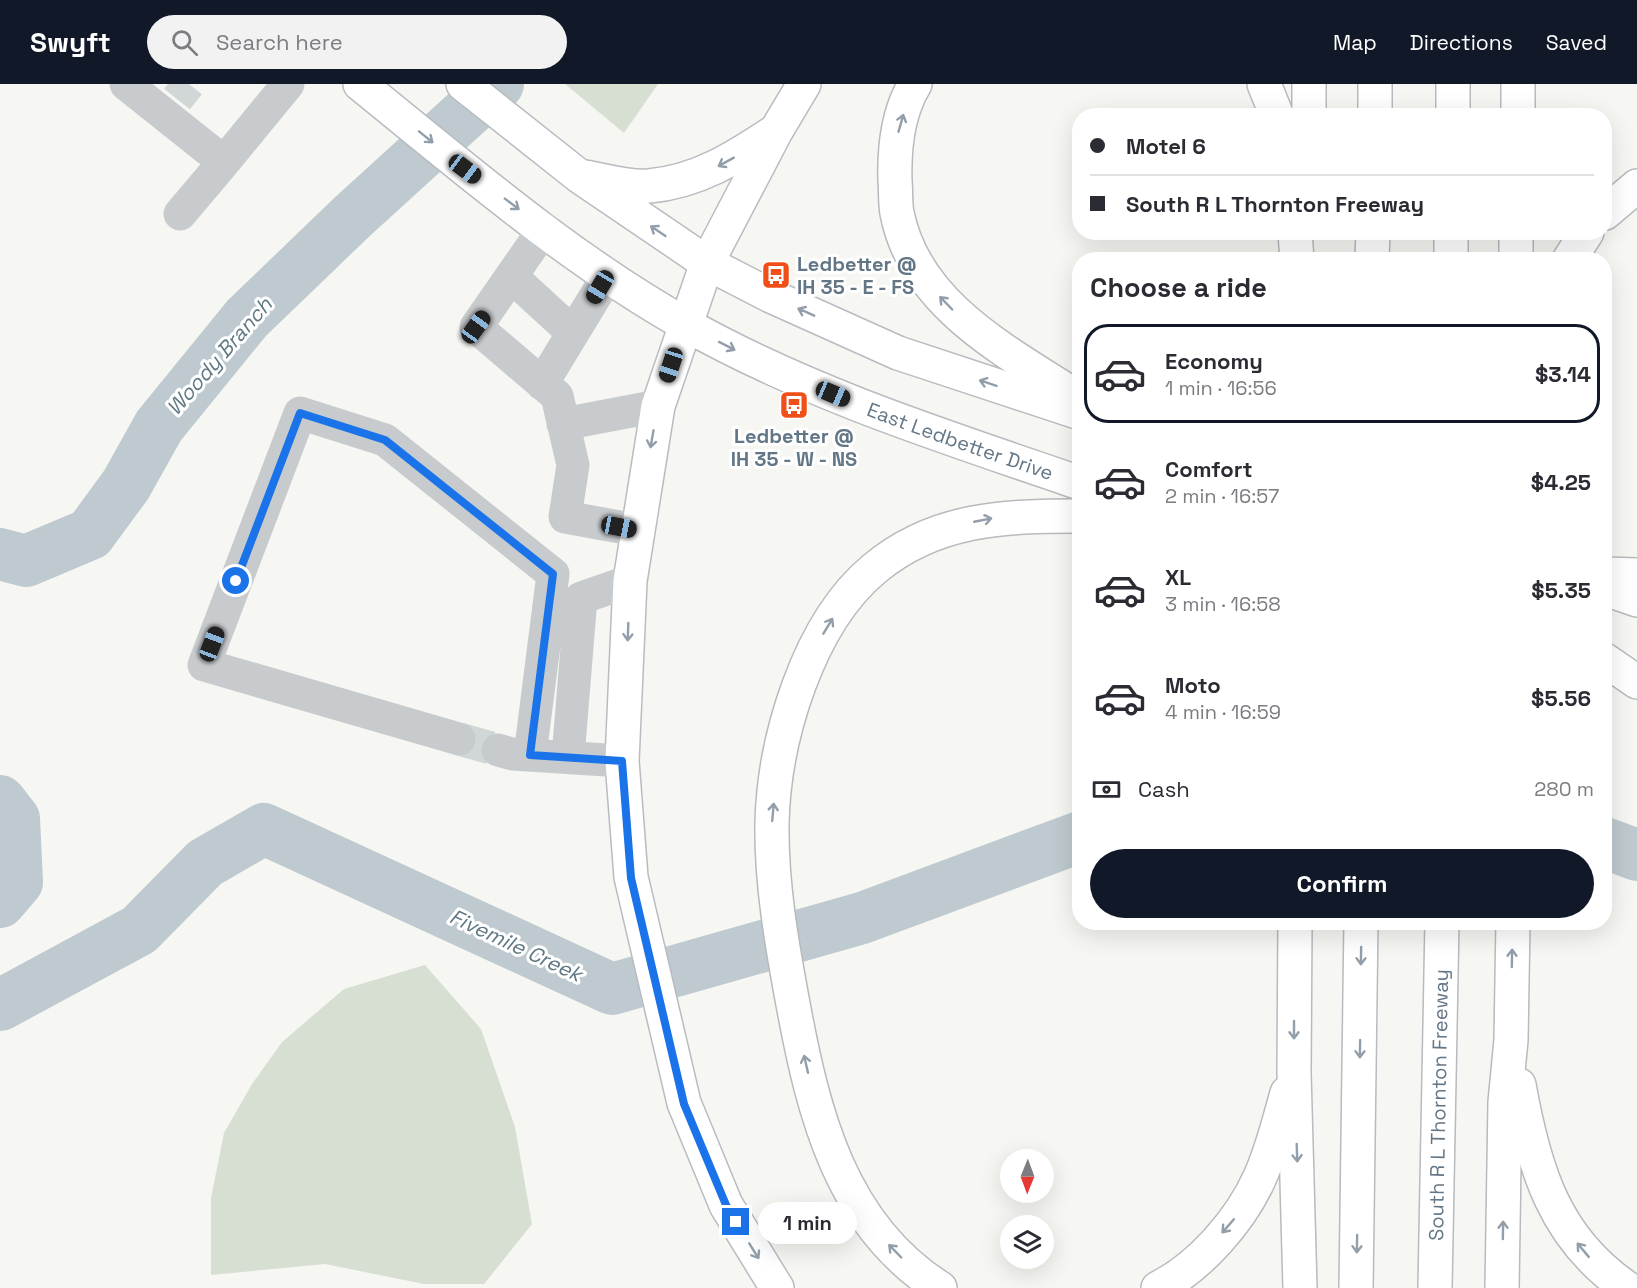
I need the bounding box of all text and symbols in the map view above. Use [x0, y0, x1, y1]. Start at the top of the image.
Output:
search box [147, 15, 567, 69]
text: Swyft [30, 24, 111, 60]
icon: search [168, 26, 201, 59]
text: Search here [216, 28, 343, 56]
text: Map [1333, 29, 1377, 56]
text: Directions [1410, 29, 1513, 56]
text: Saved [1546, 29, 1607, 56]
one-way arrow [896, 114, 907, 133]
one-way arrow [417, 130, 433, 143]
text: Motel 6 [1126, 132, 1206, 160]
car [445, 151, 485, 187]
one-way arrow [718, 157, 736, 168]
text: South R L Thornton Freeway [1126, 190, 1424, 218]
one-way arrow [503, 198, 519, 211]
one-way arrow [650, 225, 667, 237]
place label: Ledbetter @ IH 35 - E - FS [797, 251, 917, 300]
bus stop icon: Ledbetter @ IH 35 - E - FS [760, 259, 792, 291]
car [583, 267, 617, 307]
text: Choose a ride [1090, 270, 1267, 305]
water label: Woody Branch [160, 291, 278, 421]
one-way arrow [939, 296, 953, 311]
one-way arrow [798, 306, 816, 318]
car [458, 307, 494, 347]
one-way arrow [717, 341, 735, 352]
car [657, 345, 685, 385]
icon: car [1093, 347, 1147, 401]
text: Economy [1165, 347, 1263, 375]
text: $3.14 [1535, 360, 1591, 388]
text: 1 min · 16:56 [1165, 375, 1277, 401]
one-way arrow [979, 376, 998, 387]
car [813, 379, 853, 409]
bus stop icon: Ledbetter @ IH 35 - W - NS [778, 389, 810, 421]
street label: East Ledbetter Drive [863, 396, 1057, 486]
place label: Ledbetter @ IH 35 - W - NS [731, 423, 857, 472]
one-way arrow [646, 429, 657, 448]
icon: car [1093, 455, 1147, 509]
text: Comfort [1165, 455, 1253, 483]
text: $4.25 [1531, 468, 1591, 496]
text: 2 min · 16:57 [1165, 483, 1279, 509]
one-way arrow [973, 514, 992, 525]
car [600, 515, 638, 539]
icon: car [1093, 563, 1147, 617]
text: XL [1165, 563, 1191, 591]
route start [222, 567, 249, 594]
text: $5.35 [1531, 576, 1591, 604]
text: 3 min · 16:58 [1165, 591, 1281, 617]
one-way arrow [821, 618, 834, 635]
one-way arrow [622, 622, 633, 642]
car [197, 624, 227, 664]
icon: car [1093, 671, 1147, 725]
text: Moto [1165, 671, 1221, 699]
text: $5.56 [1531, 684, 1591, 712]
text: 4 min · 16:59 [1165, 699, 1281, 725]
icon: cash [1090, 773, 1123, 806]
text: Cash [1138, 775, 1190, 803]
text: 280 m [1534, 776, 1594, 802]
one-way arrow [768, 802, 779, 822]
button: Confirm [1090, 849, 1594, 918]
water label: Fivemile Creek [445, 903, 589, 989]
one-way arrow [1355, 946, 1367, 966]
one-way arrow [1506, 949, 1518, 969]
street label: South R L Thornton Freeway [1423, 969, 1454, 1241]
one-way arrow [1289, 1020, 1300, 1040]
one-way arrow [1354, 1038, 1365, 1058]
one-way arrow [799, 1055, 811, 1074]
one-way arrow [1292, 1142, 1303, 1162]
north arrow [1000, 1149, 1054, 1203]
map controls [1000, 1149, 1054, 1269]
callout: 1 min [757, 1201, 856, 1243]
route end [722, 1208, 749, 1235]
text: 1 min [783, 1210, 832, 1236]
button: layers [1000, 1215, 1054, 1269]
one-way arrow [1221, 1218, 1235, 1233]
one-way arrow [1497, 1220, 1509, 1240]
one-way arrow [1351, 1233, 1363, 1253]
one-way arrow [749, 1242, 761, 1259]
one-way arrow [1576, 1243, 1590, 1258]
one-way arrow [888, 1244, 902, 1259]

